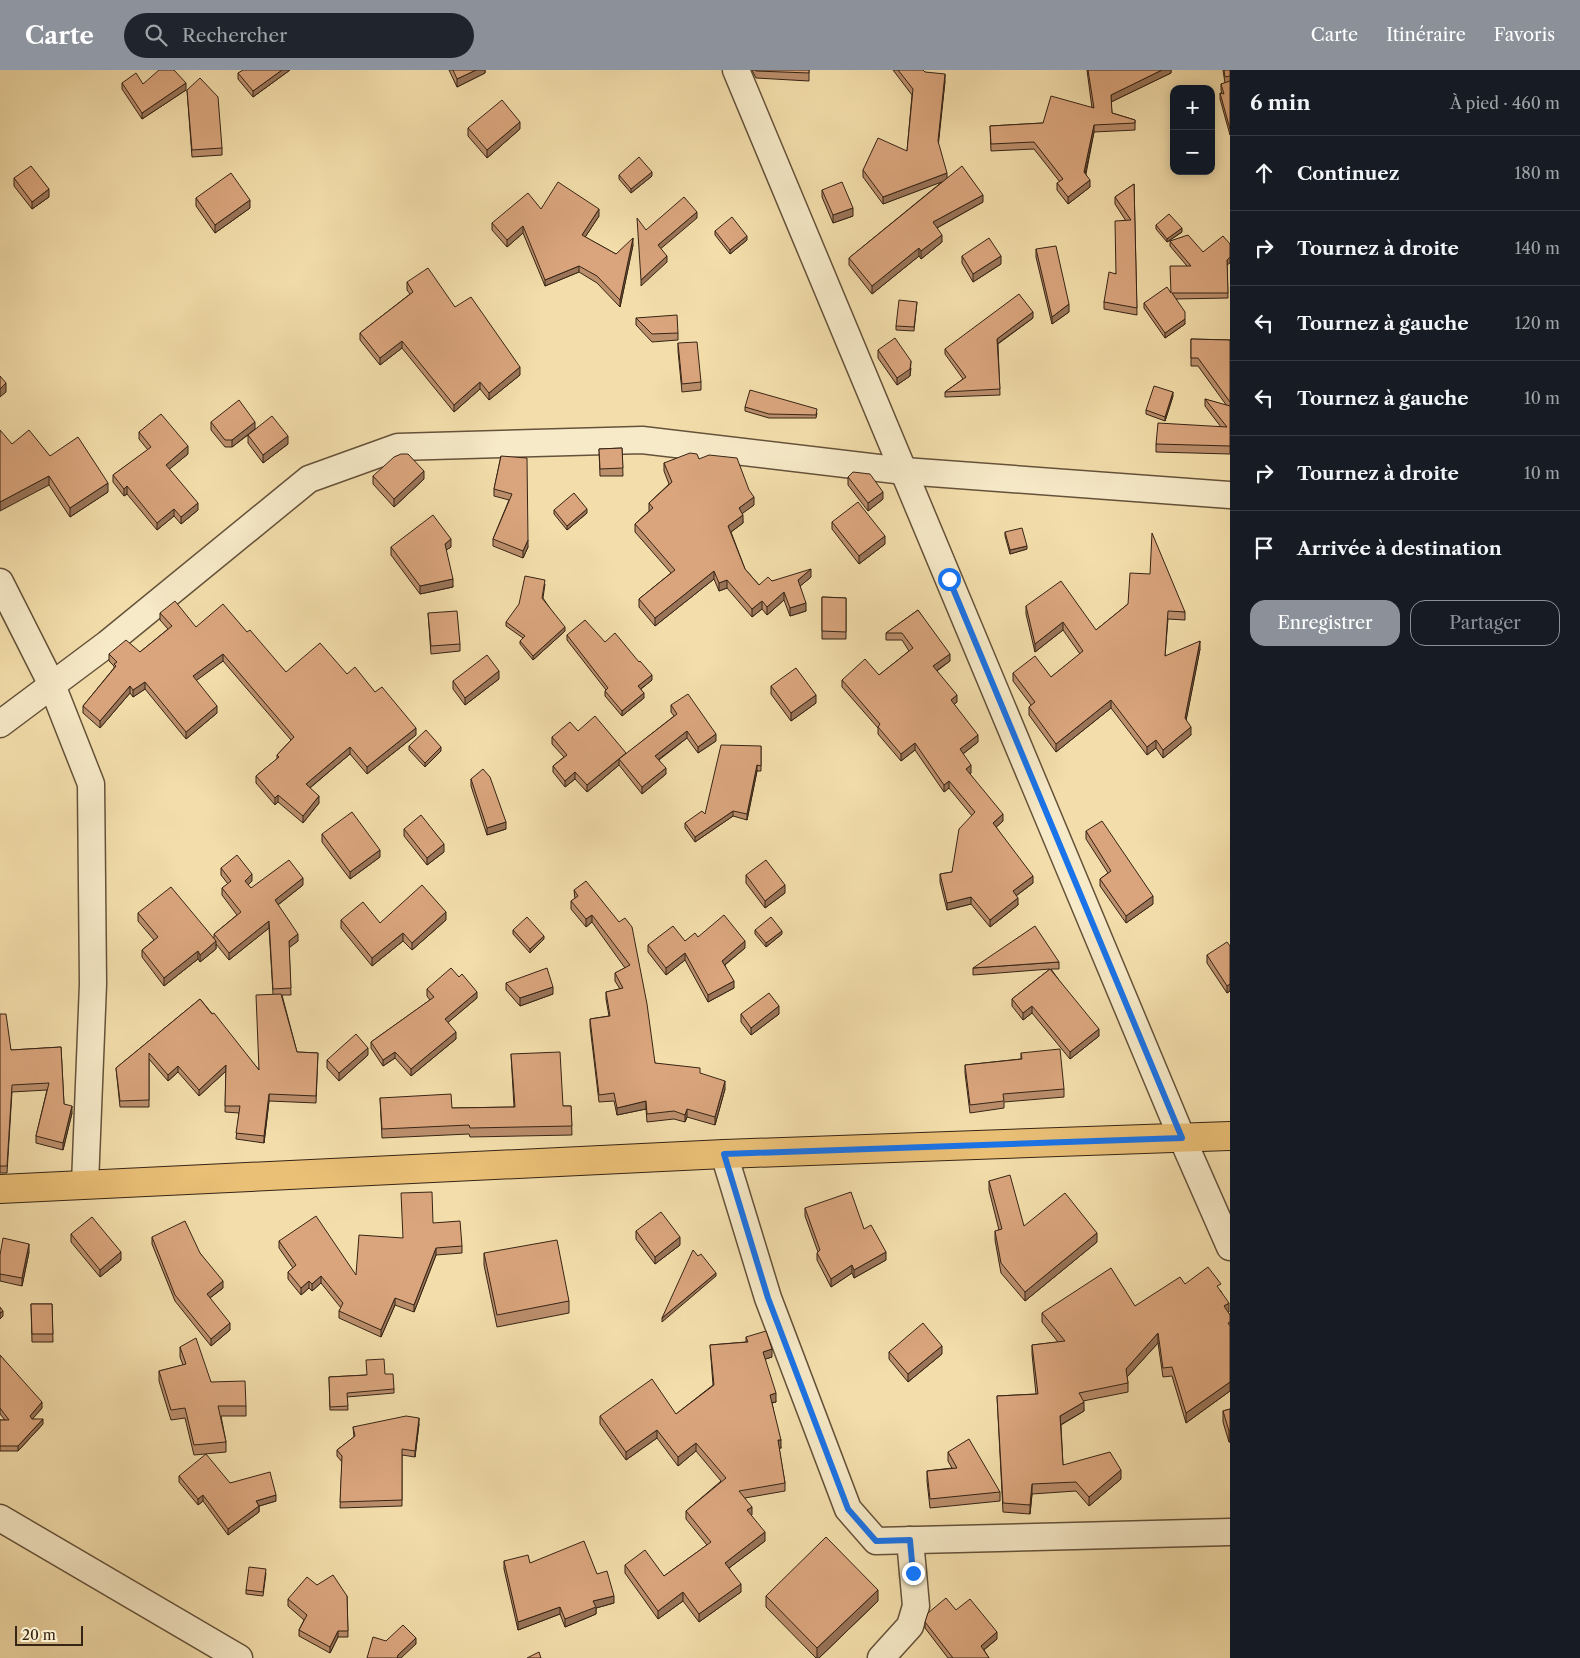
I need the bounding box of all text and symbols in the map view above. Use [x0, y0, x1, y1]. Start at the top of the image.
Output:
search box [124, 13, 474, 58]
text: Carte [25, 21, 94, 50]
icon: search [142, 21, 170, 49]
text: Rechercher [182, 24, 287, 47]
text: Carte [1311, 24, 1358, 46]
text: Itinéraire [1386, 24, 1466, 46]
text: Favoris [1494, 24, 1555, 46]
map controls [1170, 85, 1215, 175]
button: + [1170, 85, 1215, 130]
text: 6 min [1250, 90, 1311, 115]
text: À pied · 460 m [1450, 93, 1560, 113]
button: − [1170, 130, 1215, 175]
icon: ahead [1250, 159, 1278, 187]
text: Continuez [1297, 162, 1399, 185]
text: 180 m [1514, 163, 1560, 183]
icon: right [1250, 234, 1278, 262]
text: Tournez à droite [1297, 237, 1459, 260]
text: 140 m [1515, 238, 1560, 258]
icon: left [1250, 309, 1278, 337]
text: Tournez à gauche [1297, 312, 1469, 335]
text: 120 m [1515, 313, 1560, 333]
icon: left [1250, 384, 1278, 412]
text: Tournez à gauche [1297, 387, 1469, 410]
text: 10 m [1524, 388, 1560, 408]
icon: right [1250, 459, 1278, 487]
text: Tournez à droite [1297, 462, 1459, 485]
text: 10 m [1524, 463, 1560, 483]
icon: arrive [1250, 534, 1278, 562]
text: Arrivée à destination [1297, 537, 1502, 560]
route start [938, 568, 961, 591]
button: Enregistrer [1250, 600, 1400, 646]
button: Partager [1410, 600, 1560, 646]
route end [902, 1562, 925, 1585]
scale bar [15, 1623, 82, 1646]
text: 20 m [22, 1626, 56, 1644]

